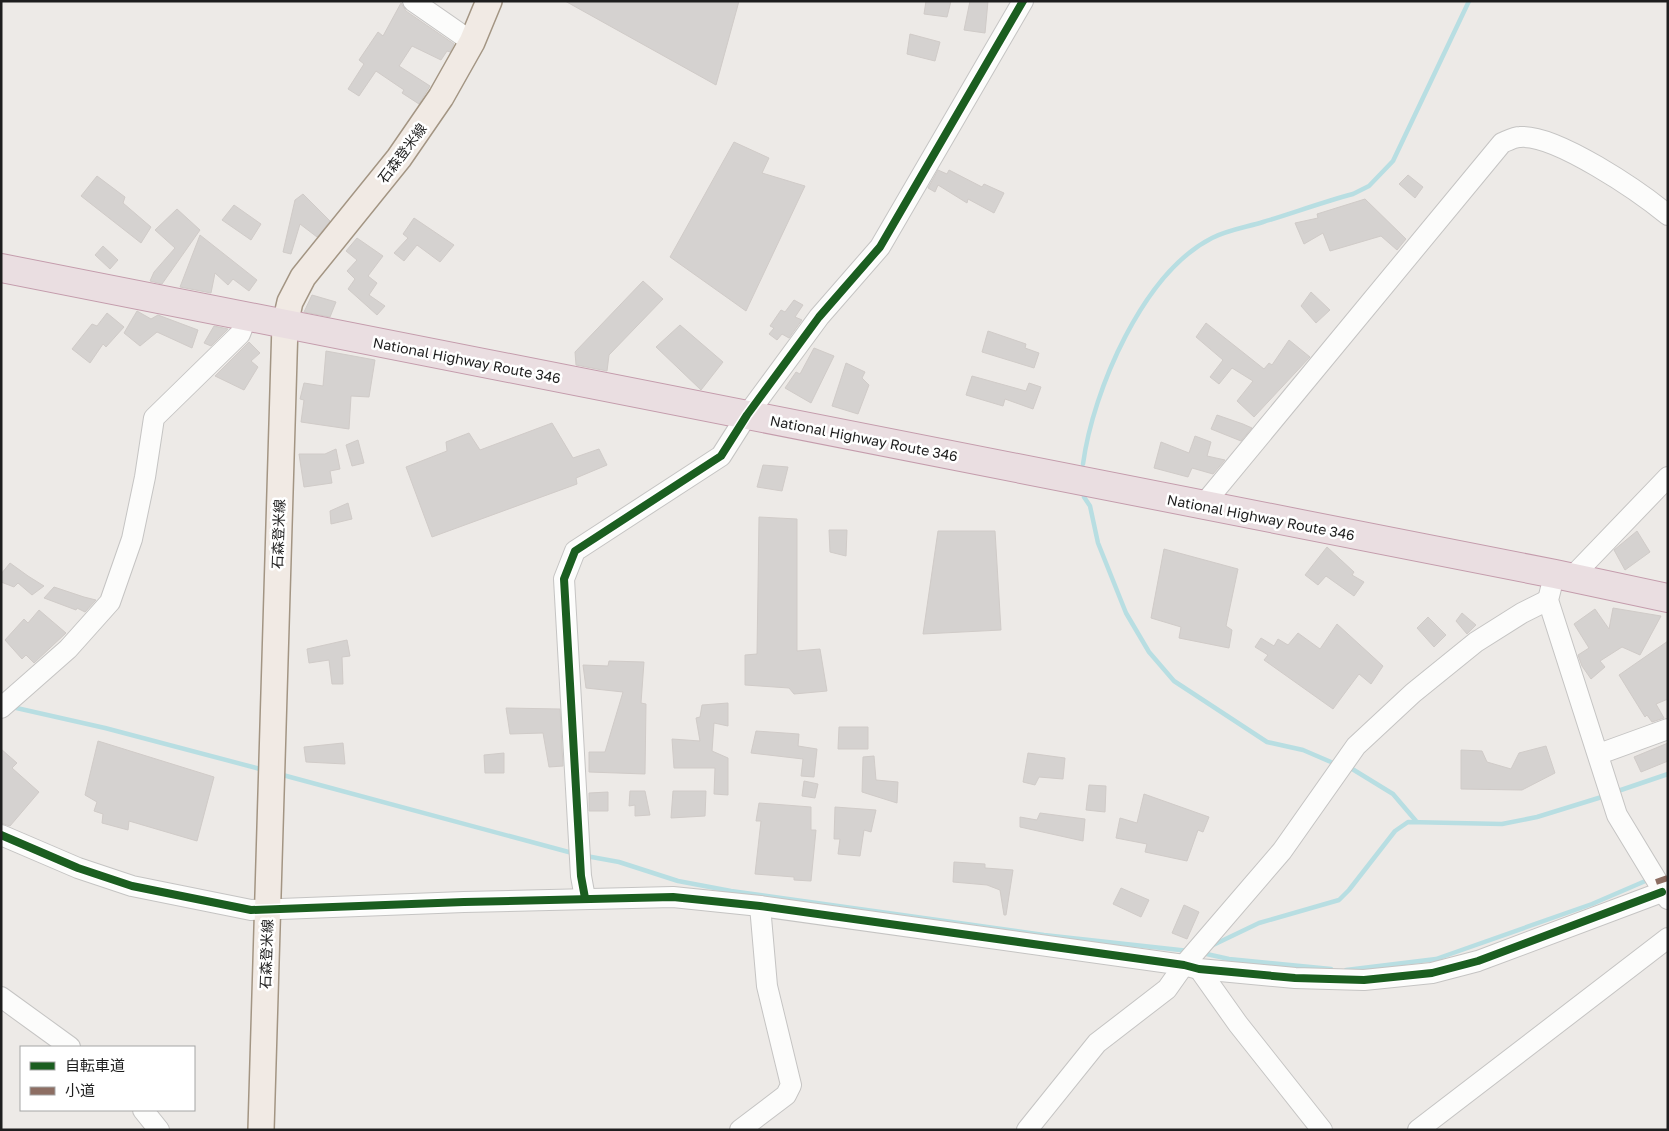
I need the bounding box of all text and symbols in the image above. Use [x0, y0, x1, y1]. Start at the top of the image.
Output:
street label: 石森登米線 [374, 120, 430, 186]
street label: National Highway Route 346 [372, 333, 562, 387]
street label: National Highway Route 346 [769, 411, 959, 465]
street label: National Highway Route 346 [1166, 490, 1356, 544]
street label: 石森登米線 [268, 499, 288, 569]
street label: 石森登米線 [256, 919, 276, 989]
legend [20, 1046, 195, 1111]
text: 自転車道 [65, 1056, 125, 1074]
text: 小道 [65, 1081, 95, 1099]

